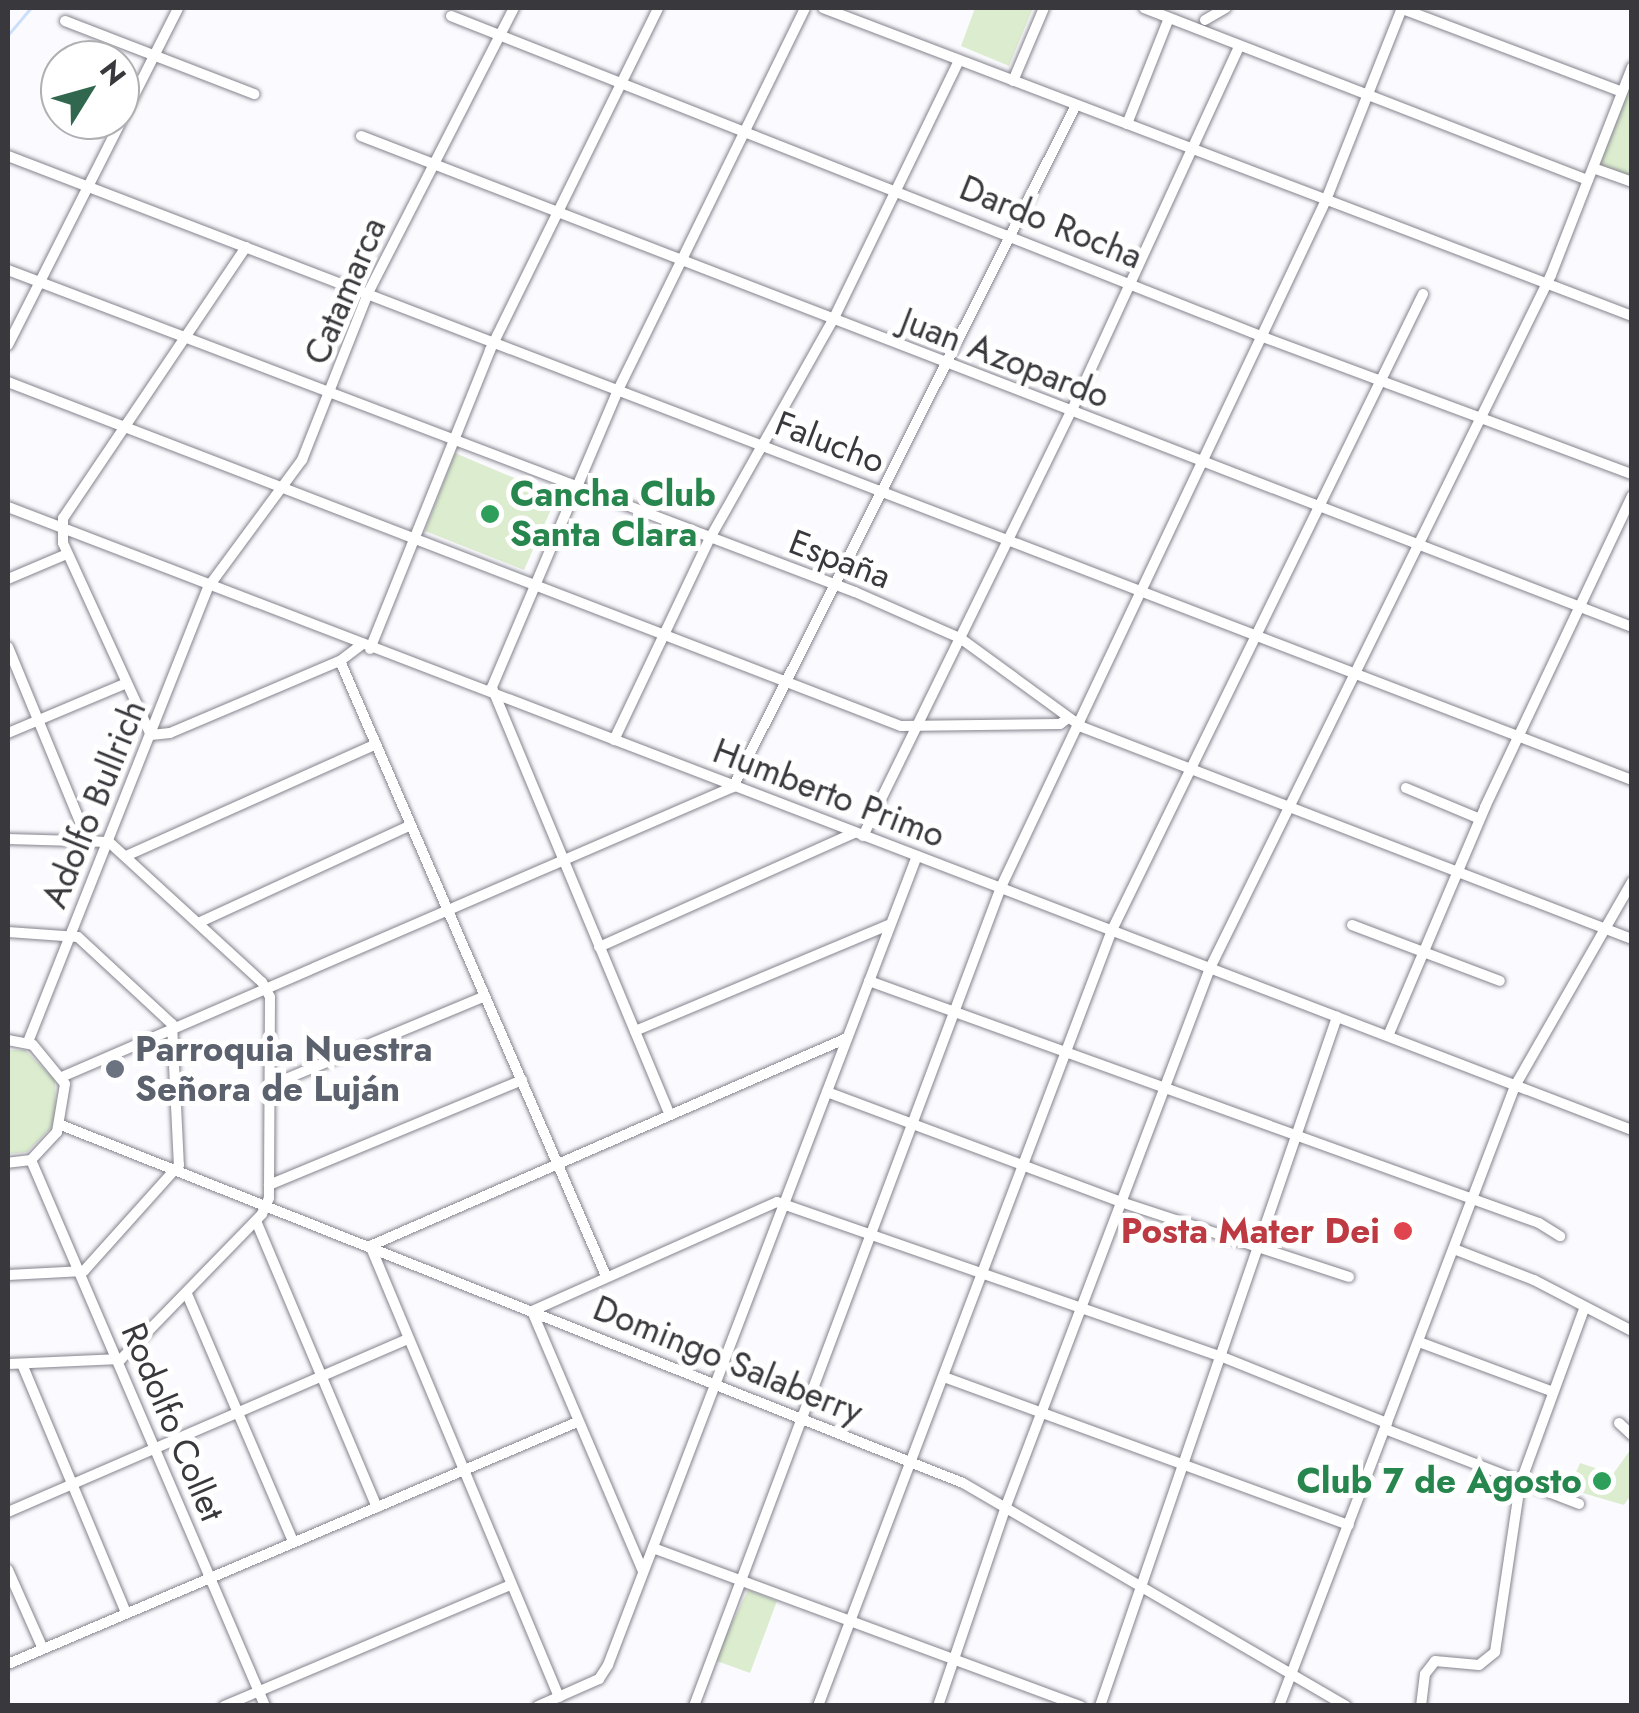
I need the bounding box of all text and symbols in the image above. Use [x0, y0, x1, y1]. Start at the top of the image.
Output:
north arrow [40, 40, 140, 140]
text: N [90, 52, 136, 94]
street label: Dardo Rocha [954, 166, 1148, 278]
street label: Catamarca [295, 211, 395, 371]
street label: Juan Azopardo [895, 299, 1115, 417]
street label: Falucho [769, 402, 891, 482]
place label: Cancha Club Santa Clara [510, 473, 716, 555]
marker: Cancha Club Santa Clara [479, 503, 501, 525]
street label: España [783, 521, 897, 597]
street label: Adolfo Bullrich [33, 694, 155, 914]
street label: Humberto Primo [707, 730, 951, 856]
place label: Parroquia Nuestra Señora de Luján [135, 1028, 433, 1110]
marker: Parroquia Nuestra Señora de Luján [104, 1058, 126, 1080]
place label: Posta Mater Dei [1121, 1210, 1380, 1252]
marker: Posta Mater Dei [1390, 1218, 1416, 1244]
street label: Domingo Salaberry [587, 1287, 869, 1433]
street label: Rodolfo Collet [112, 1317, 234, 1527]
place label: Club 7 de Agosto [1297, 1460, 1582, 1502]
marker: Club 7 de Agosto [1591, 1470, 1613, 1492]

